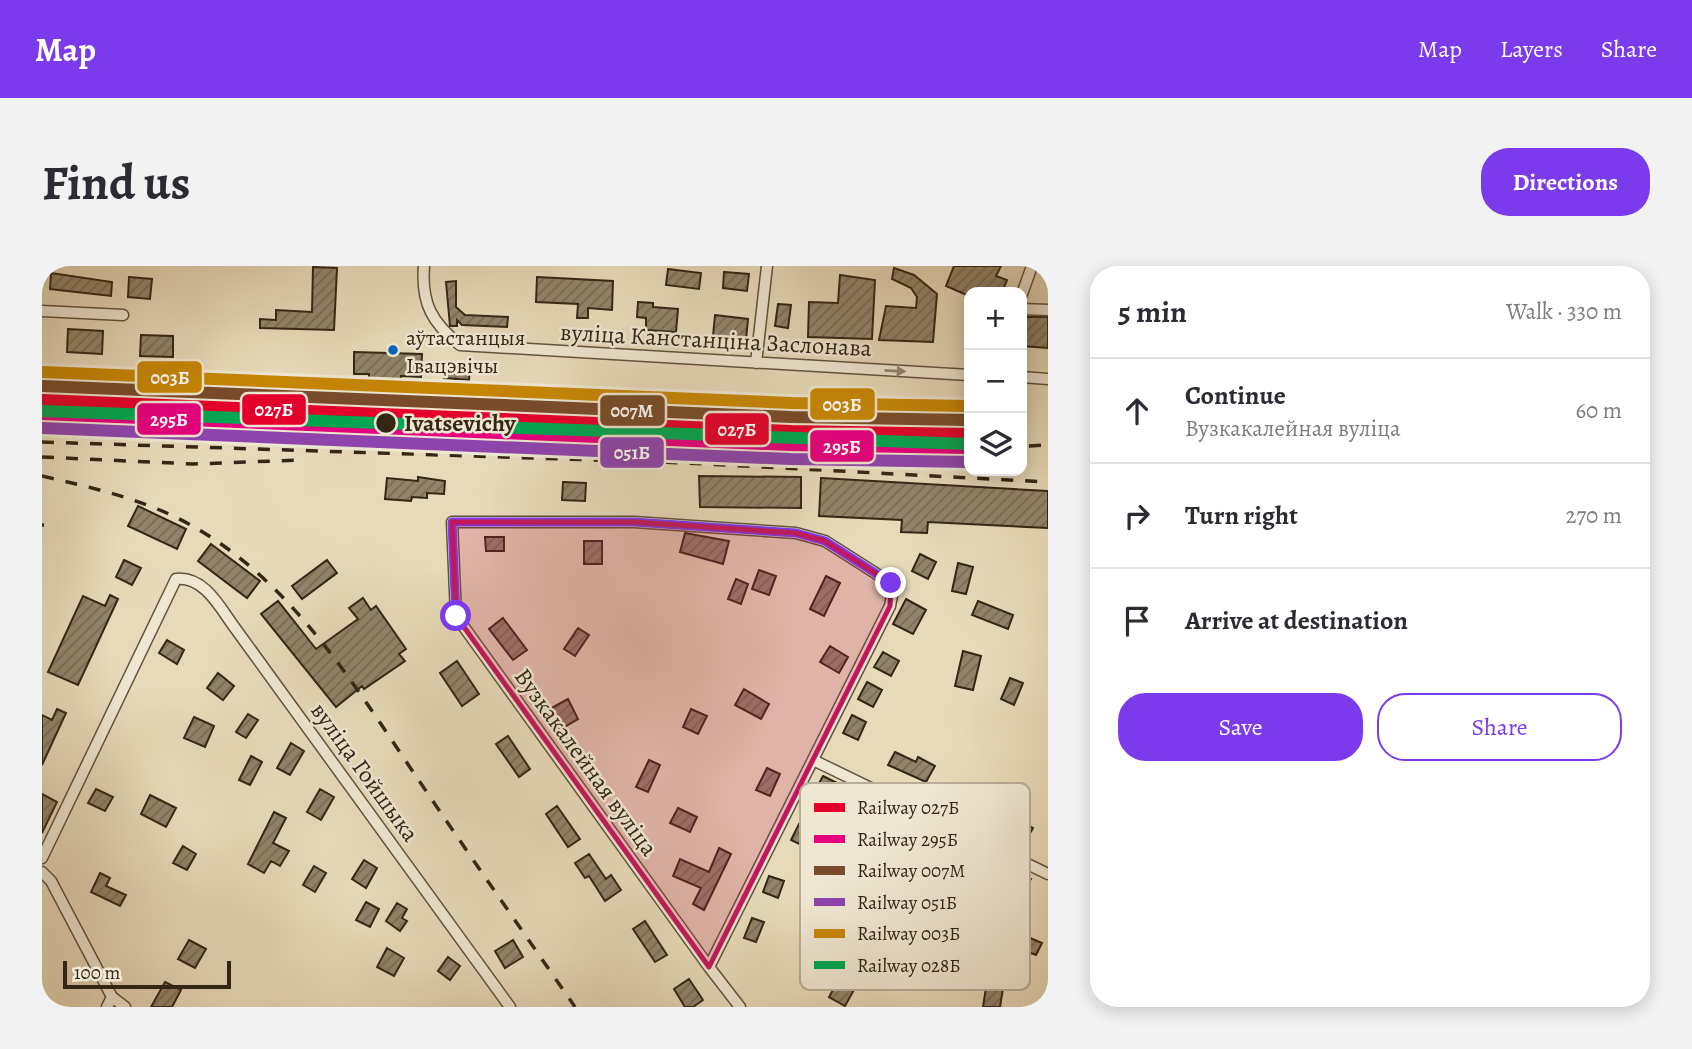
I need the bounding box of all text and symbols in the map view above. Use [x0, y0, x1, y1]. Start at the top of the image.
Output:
text: Map [35, 27, 96, 72]
text: Map [1418, 33, 1462, 65]
text: Layers [1500, 33, 1563, 65]
text: Share [1601, 33, 1657, 65]
button: Directions [1481, 148, 1650, 216]
text: Find us [42, 149, 190, 216]
map controls [964, 287, 1027, 476]
button: + [964, 287, 1027, 350]
text: 5 min [1118, 292, 1187, 332]
text: Walk · 330 m [1506, 296, 1622, 327]
street label: вуліца Канстанціна Заслонава [559, 316, 873, 364]
place label: аўтастанцыя Івацэвічы [406, 323, 525, 381]
marker: аўтастанцыя Івацэвічы [386, 343, 400, 357]
button: − [964, 350, 1027, 413]
line badge: 003Б [136, 360, 203, 394]
text: 003Б [150, 365, 190, 391]
one-way arrow [884, 365, 906, 376]
text: Continue [1185, 378, 1286, 413]
line badge: 003Б [809, 387, 876, 421]
text: 003Б [822, 392, 862, 418]
icon: ahead [1118, 392, 1156, 430]
line badge: 027Б [241, 393, 307, 426]
line badge: 007М [599, 394, 666, 427]
text: 60 m [1575, 395, 1622, 426]
text: 027Б [255, 397, 293, 423]
text: 007М [610, 398, 654, 424]
line badge: 295Б [136, 402, 202, 436]
text: 295Б [150, 407, 188, 433]
place label: Ivatsevichy [404, 407, 517, 439]
marker: Ivatsevichy [374, 411, 398, 435]
line badge: 027Б [704, 412, 770, 446]
button: layers [964, 413, 1027, 476]
text: Вузкакалейная вуліца [1185, 413, 1401, 444]
text: 027Б [718, 417, 756, 443]
line badge: 295Б [809, 429, 875, 463]
text: 295Б [823, 434, 861, 460]
line badge: 051Б [599, 436, 665, 469]
text: 051Б [614, 440, 650, 466]
icon: right [1118, 497, 1156, 535]
text: Turn right [1185, 498, 1298, 533]
text: 270 m [1565, 500, 1622, 531]
route end [875, 567, 906, 598]
route start [440, 600, 471, 631]
icon: arrive [1118, 602, 1156, 640]
text: Arrive at destination [1185, 603, 1408, 638]
street label: Вузкакалейная вуліца [507, 662, 665, 862]
button: Save [1118, 693, 1363, 761]
button: Share [1377, 693, 1622, 761]
street label: вуліца Гойшыка [304, 696, 426, 848]
legend [800, 783, 1030, 990]
text: Railway 027Б [857, 795, 959, 821]
text: Railway 295Б [857, 827, 958, 853]
text: Railway 007М [857, 858, 965, 884]
text: Railway 051Б [857, 890, 957, 916]
text: Railway 003Б [857, 921, 960, 947]
text: Railway 028Б [857, 953, 961, 979]
scale bar [63, 958, 231, 990]
text: 100 m [74, 960, 120, 986]

